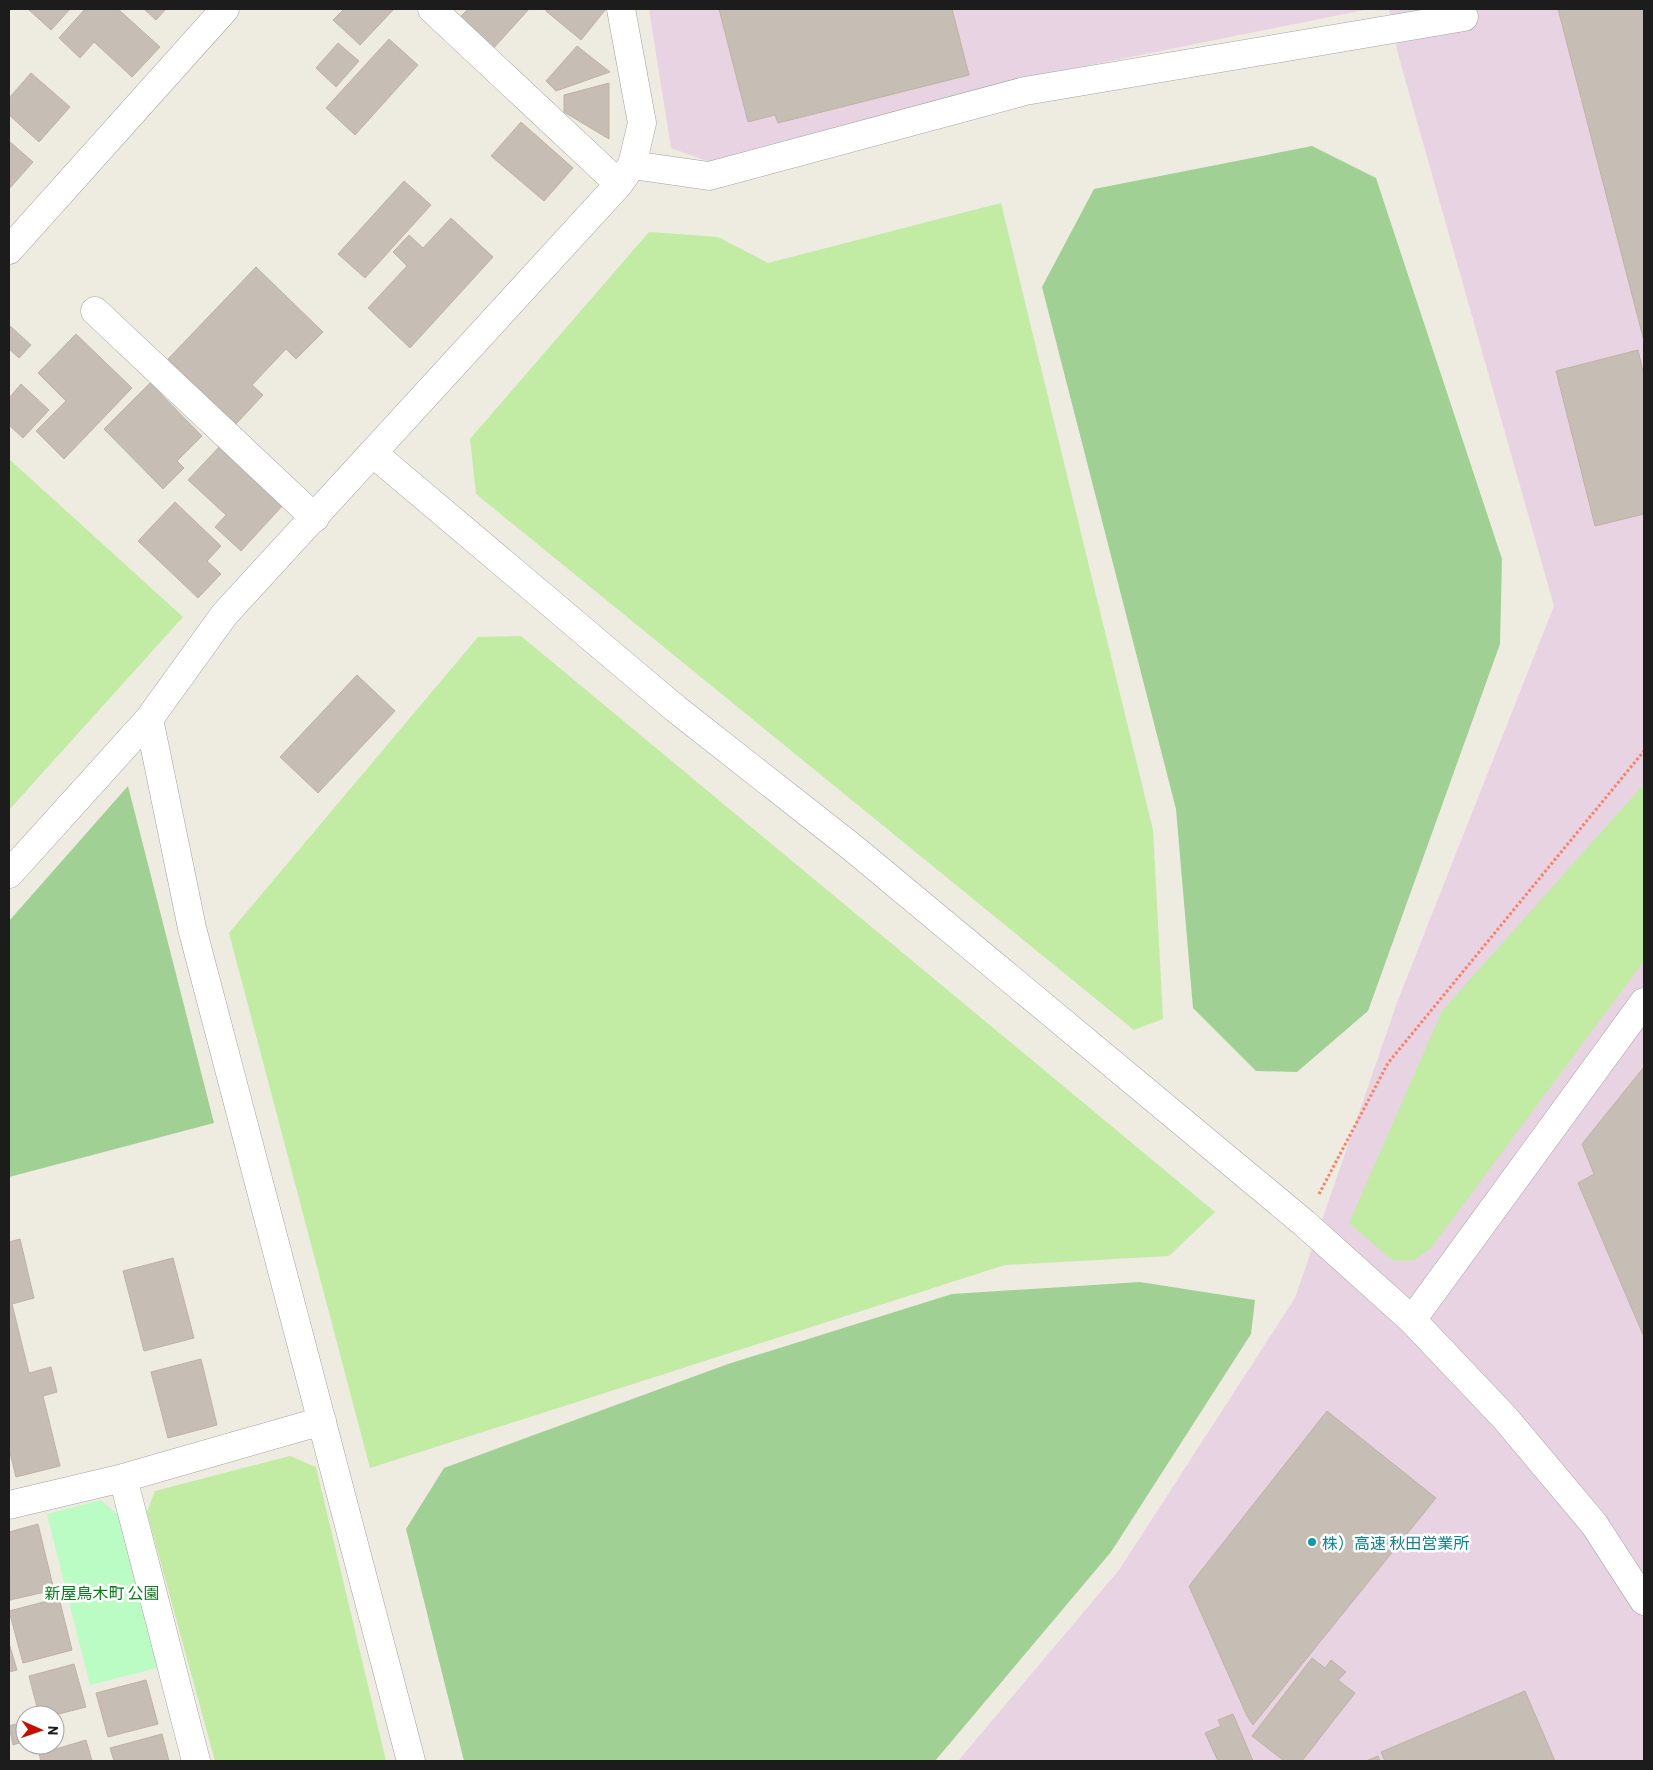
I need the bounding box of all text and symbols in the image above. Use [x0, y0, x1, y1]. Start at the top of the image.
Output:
place label: 株）高速 秋田営業所 [1322, 1533, 1469, 1552]
marker: 株）高速 秋田営業所 [1306, 1536, 1318, 1548]
park label: 新屋鳥木町 公園 [44, 1583, 160, 1602]
north arrow [15, 1705, 65, 1755]
text: N [45, 1726, 62, 1735]

